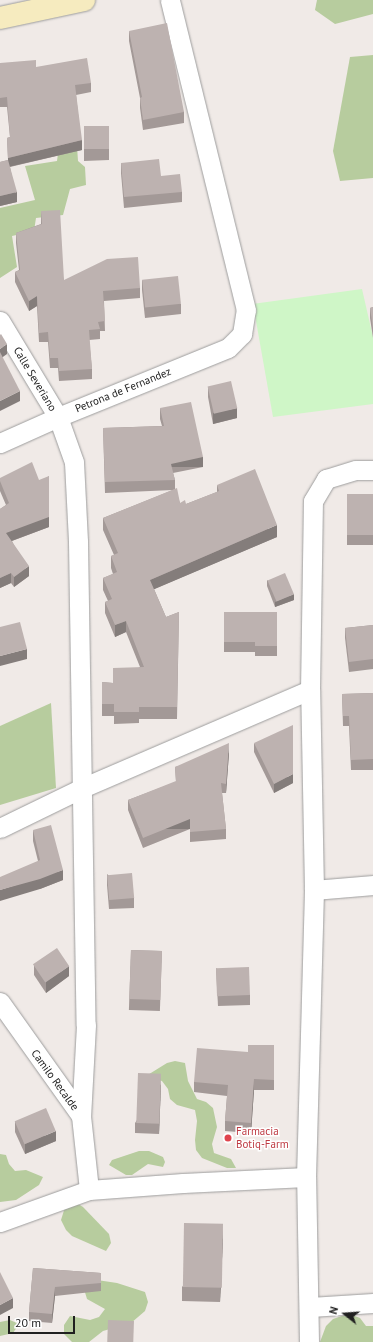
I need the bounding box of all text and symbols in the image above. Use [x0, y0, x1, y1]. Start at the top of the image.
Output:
street label: Calle Severiano [11, 345, 59, 413]
street label: Petrona de Fernandez [73, 365, 173, 415]
street label: Camilo Recalde [28, 1047, 82, 1113]
place label: Farmacia Botiq-Farm [236, 1125, 289, 1151]
marker: Farmacia Botiq-Farm [223, 1133, 233, 1143]
north arrow [325, 1294, 365, 1334]
text: N [326, 1305, 341, 1316]
scale bar [10, 1308, 77, 1334]
text: 20 m [15, 1315, 41, 1330]

